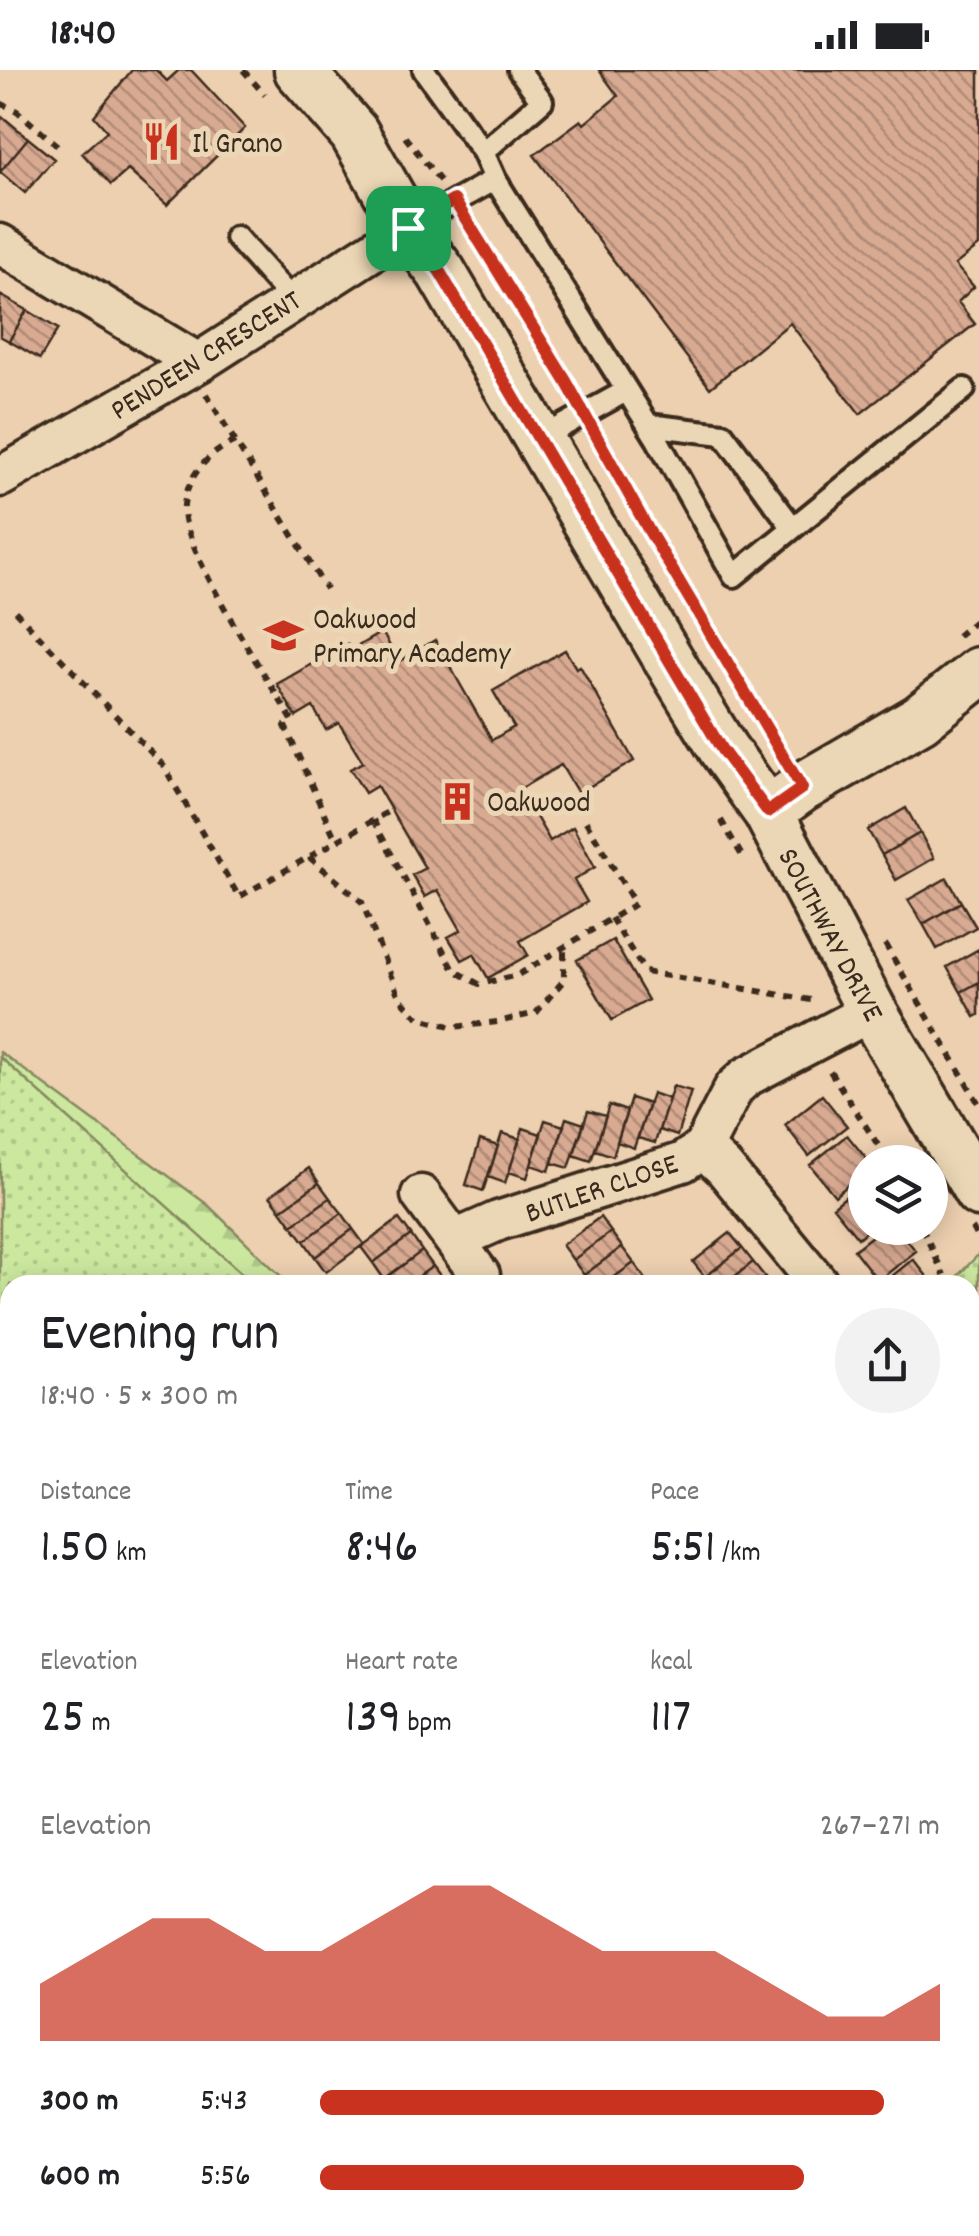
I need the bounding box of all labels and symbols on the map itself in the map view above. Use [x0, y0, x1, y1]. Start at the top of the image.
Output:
restaurant icon: Il Grano [141, 121, 183, 163]
place label: Il Grano [192, 125, 283, 168]
pin [366, 186, 451, 271]
street label: PENDEEN CRESCENT [104, 282, 311, 434]
place label: Oakwood Primary Academy [313, 601, 511, 678]
school or university icon: Oakwood Primary Academy [262, 614, 304, 656]
building icon: Oakwood [436, 780, 478, 822]
place label: Oakwood [487, 784, 591, 827]
street label: SOUTHWAY DRIVE [764, 842, 892, 1031]
street label: BUTLER CLOSE [520, 1145, 685, 1238]

